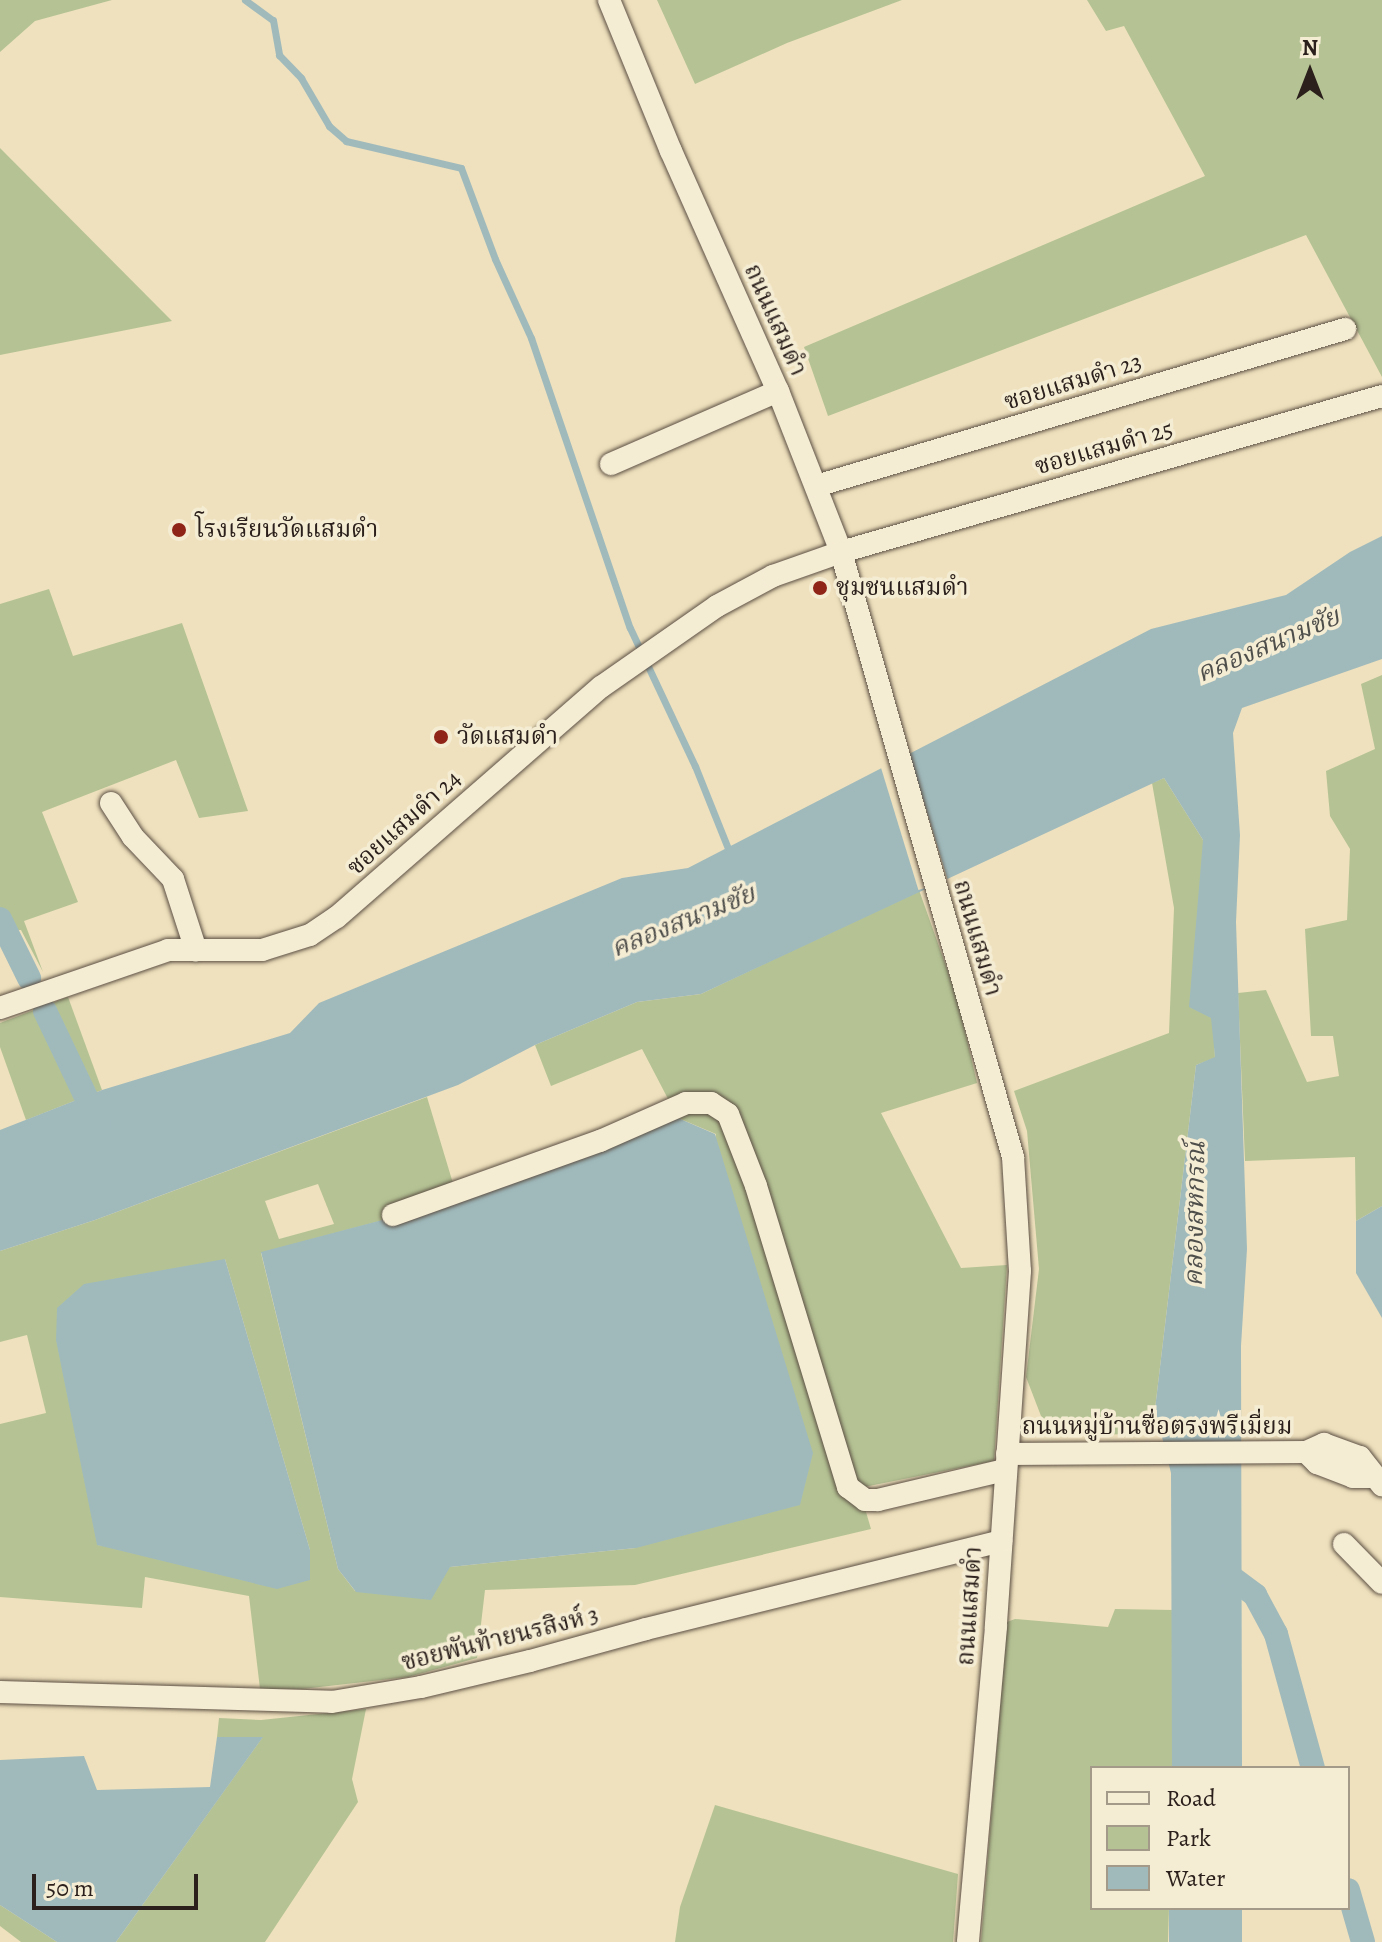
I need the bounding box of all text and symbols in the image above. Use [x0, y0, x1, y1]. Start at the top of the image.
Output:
north arrow [1270, 32, 1350, 112]
text: N [1302, 33, 1318, 63]
street label: ถนนแสมดำ [738, 260, 812, 380]
street label: ซอยแสมดำ 23 [1001, 347, 1145, 417]
street label: ซอยแสมดำ 25 [1032, 415, 1176, 481]
place label: โรงเรียนวัดแสมดำ [195, 516, 378, 544]
marker: โรงเรียนวัดแสมดำ [170, 521, 188, 539]
place label: ชุมชนแสมดำ [836, 574, 969, 602]
marker: ชุมชนแสมดำ [811, 579, 829, 597]
water label: คลองสนามชัย [1192, 601, 1344, 689]
place label: วัดแสมดำ [457, 723, 558, 751]
marker: วัดแสมดำ [432, 728, 450, 746]
street label: ซอยแสมดำ 24 [341, 764, 467, 882]
street label: ถนนแสมดำ [947, 877, 1007, 999]
water label: คลองสนามชัย [606, 878, 760, 964]
water label: คลองสหกรณ์ [1178, 1141, 1212, 1287]
street label: ถนนหมู่บ้านซื่อตรงพรีเมี่ยม [1022, 1413, 1292, 1441]
street label: ถนนแสมดำ [951, 1545, 989, 1667]
street label: ซอยพันท้ายนรสิงห์ 3 [399, 1601, 601, 1677]
legend [1090, 1766, 1350, 1910]
text: Road [1166, 1782, 1216, 1814]
text: Park [1166, 1822, 1211, 1854]
scale bar [36, 1858, 202, 1908]
text: Water [1166, 1862, 1226, 1894]
text: 50 m [46, 1872, 94, 1904]

